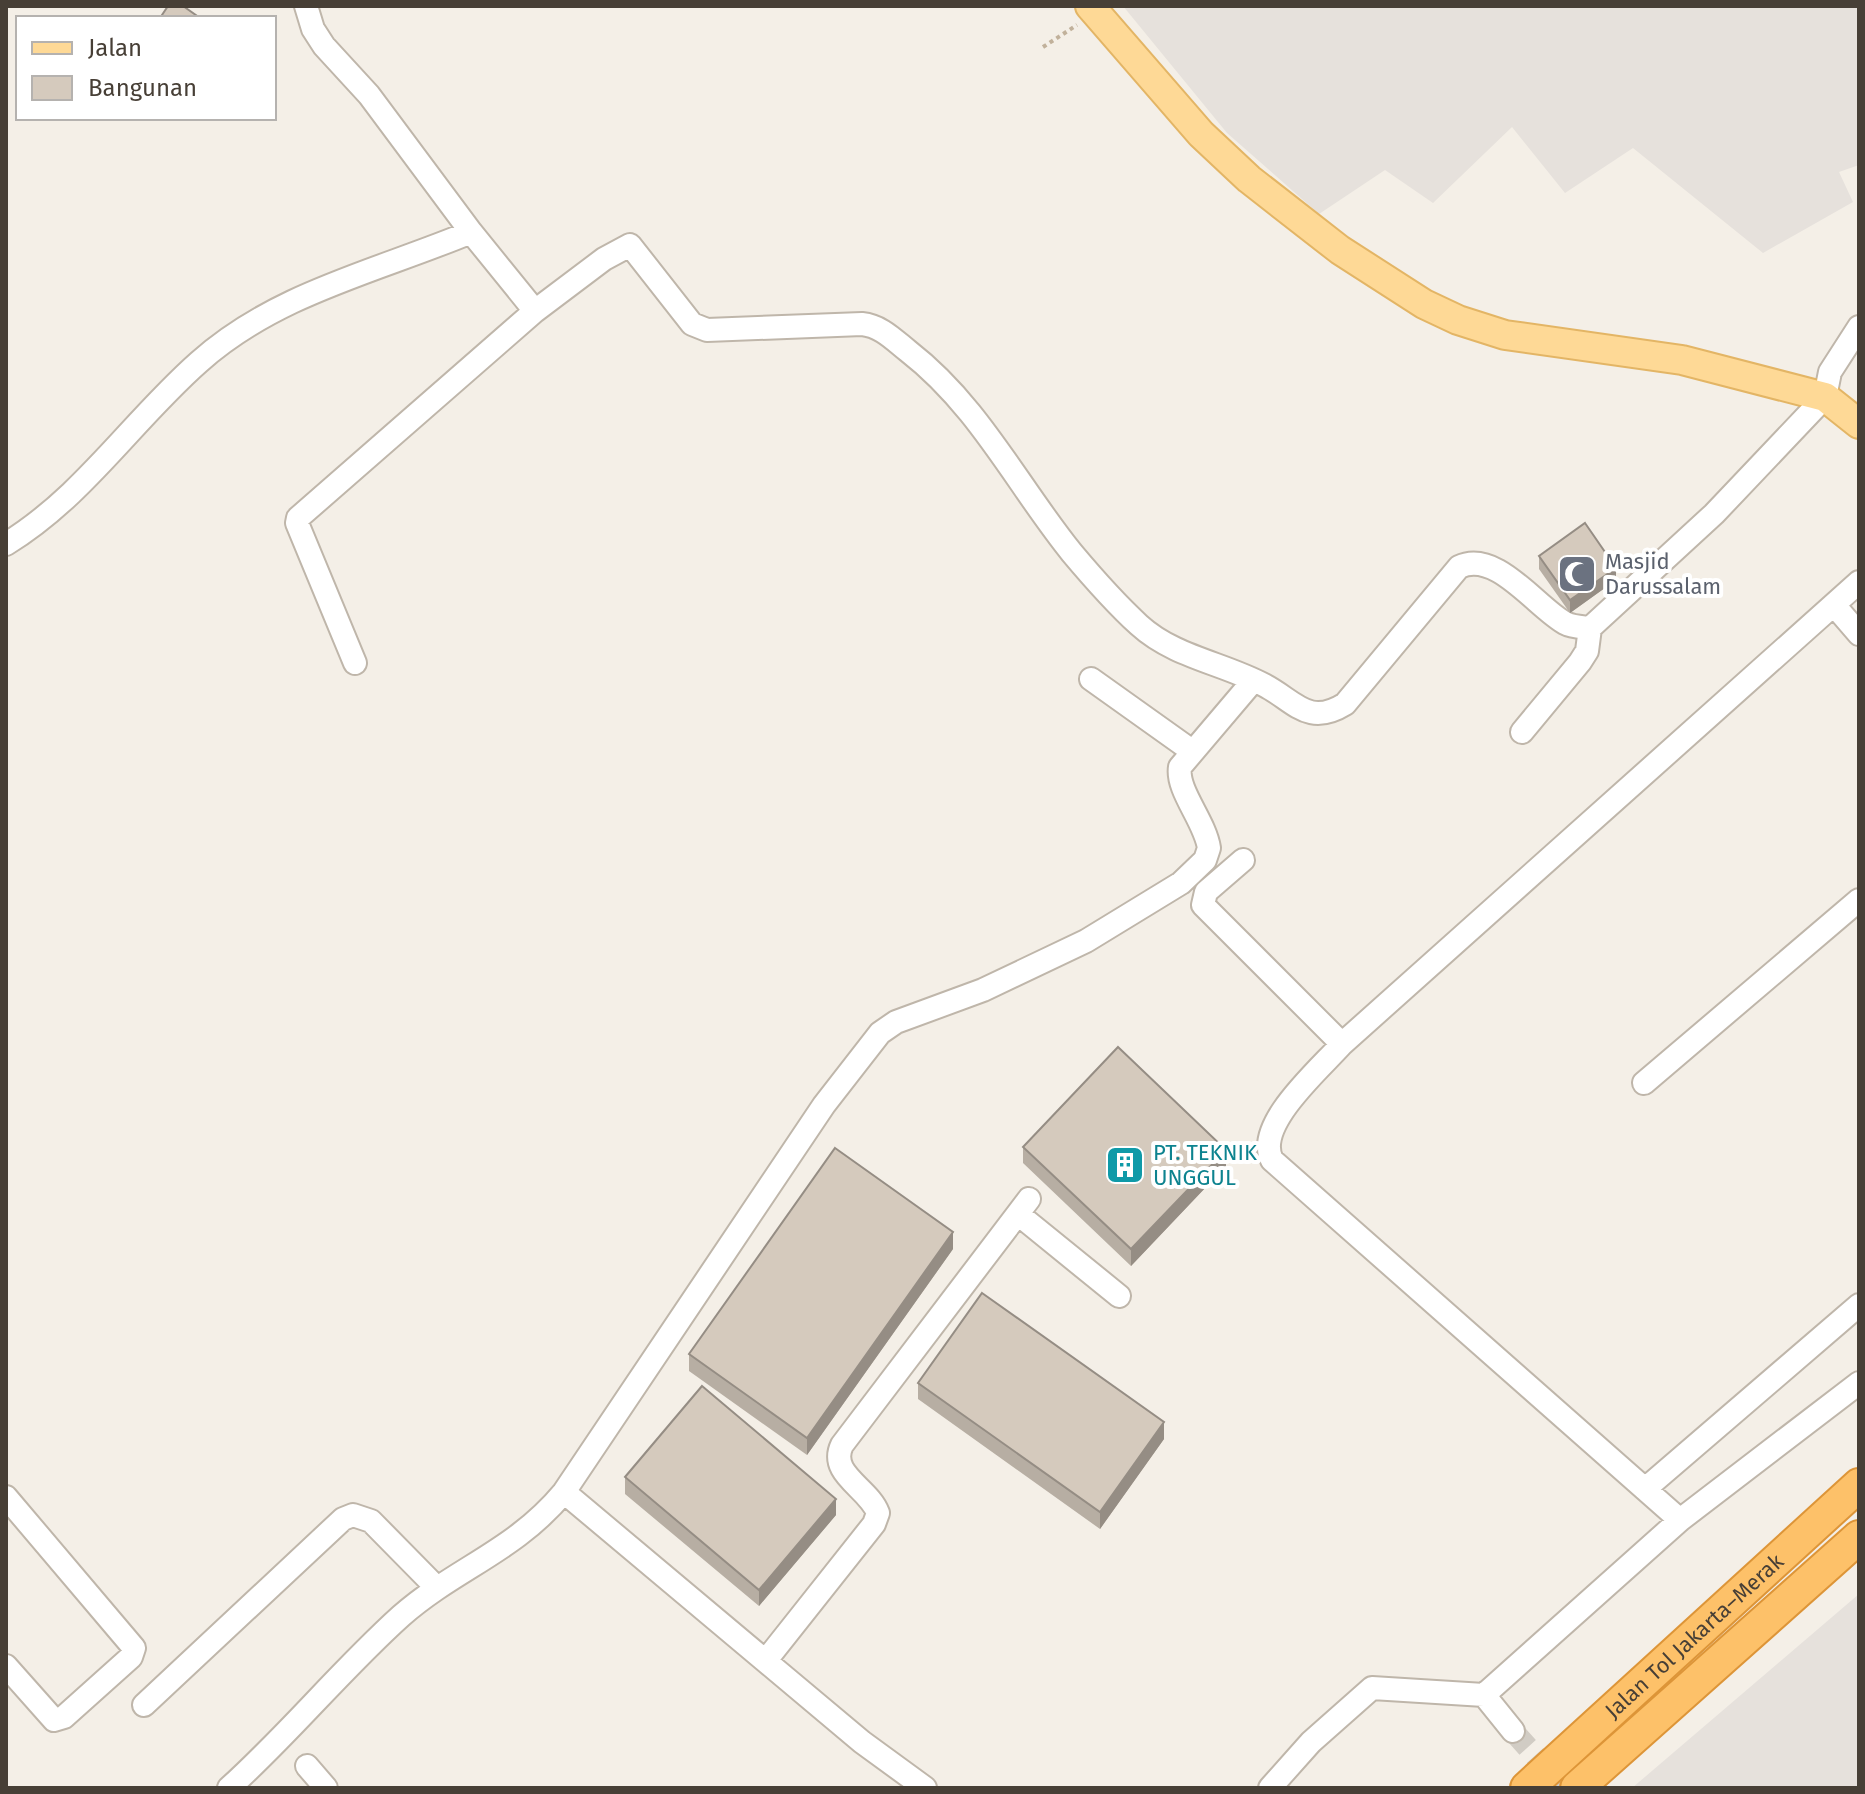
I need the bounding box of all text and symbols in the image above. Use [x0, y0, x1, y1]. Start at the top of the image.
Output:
legend [16, 16, 276, 120]
text: Jalan [88, 34, 142, 62]
text: Bangunan [88, 74, 197, 102]
place label: Masjid Darussalam [1605, 548, 1721, 600]
mosque icon: Masjid Darussalam [1556, 553, 1598, 595]
place label: PT. TEKNIK UNGGUL [1153, 1139, 1257, 1191]
building icon: PT. TEKNIK UNGGUL [1104, 1144, 1146, 1186]
street label: Jalan Tol Jakarta–Merak [1599, 1547, 1790, 1724]

